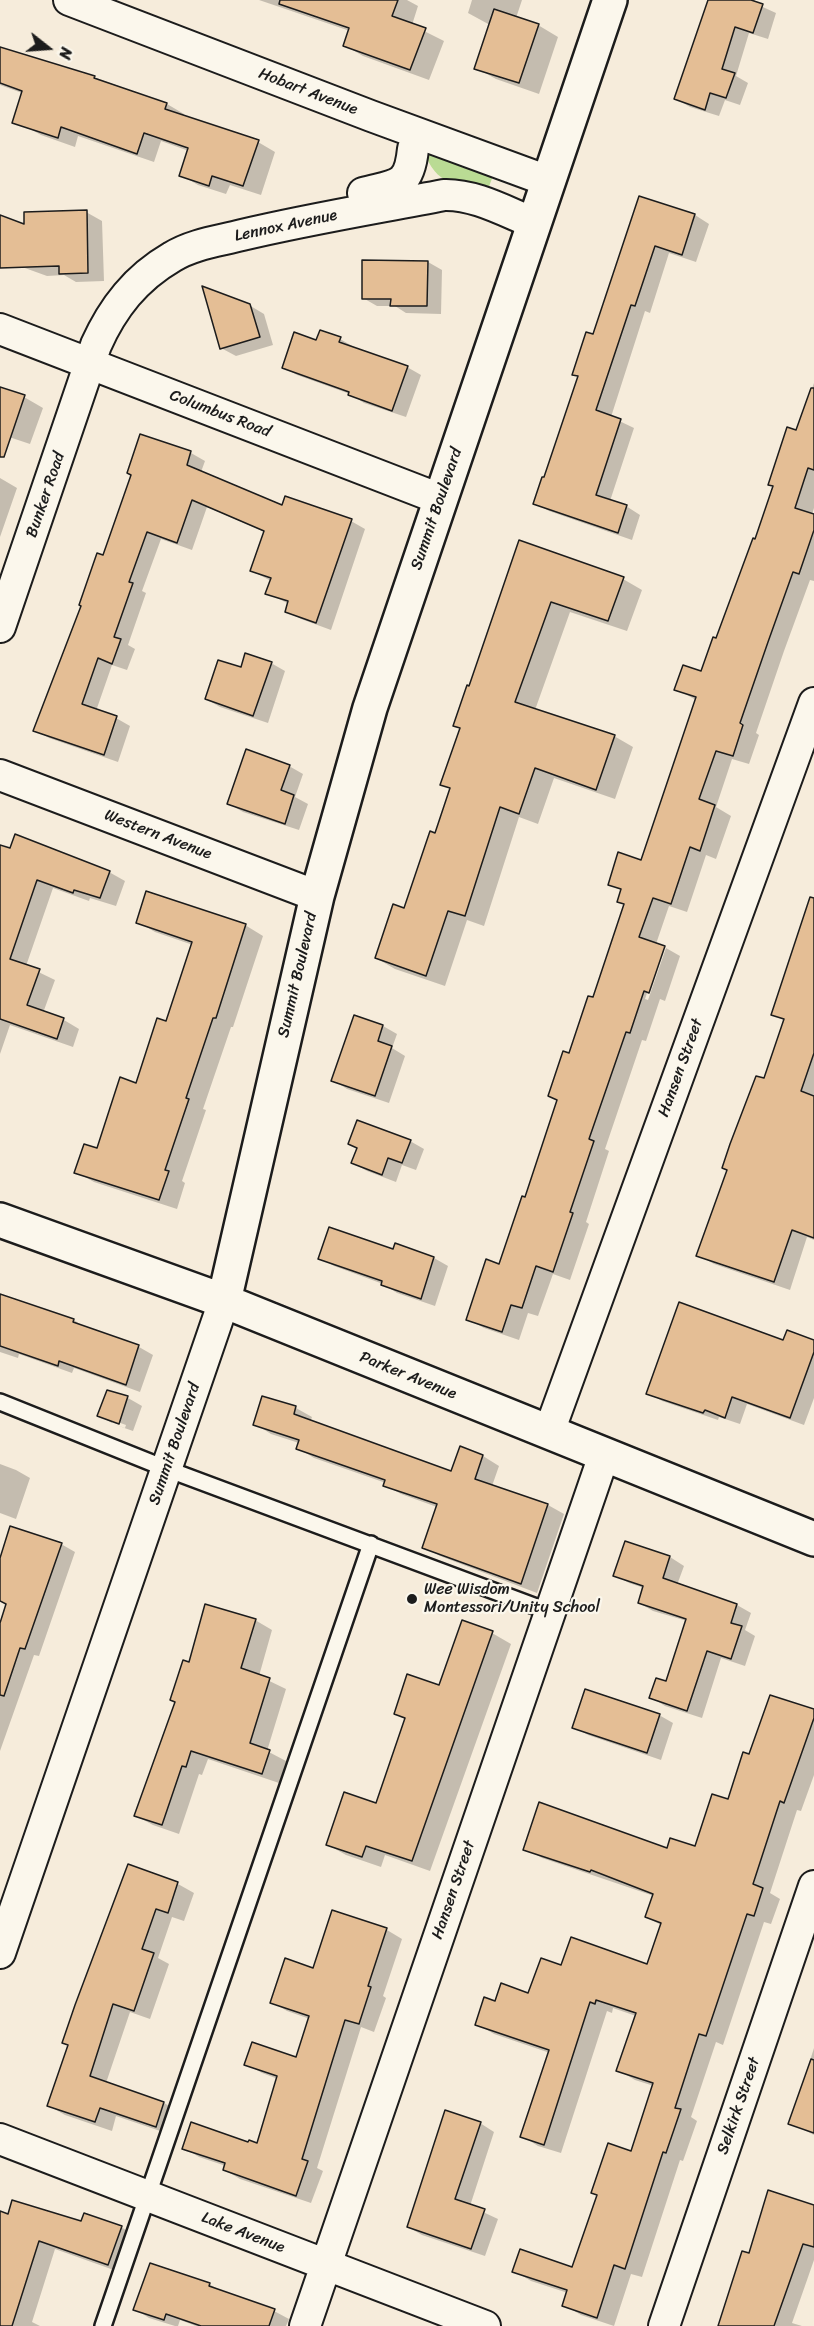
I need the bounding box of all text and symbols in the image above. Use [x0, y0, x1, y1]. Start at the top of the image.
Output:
north arrow [18, 18, 78, 78]
text: N [50, 44, 81, 63]
street label: Hobart Avenue [256, 64, 360, 120]
street label: Lennox Avenue [233, 206, 339, 246]
street label: Columbus Road [167, 386, 273, 442]
street label: Summit Boulevard [407, 445, 467, 573]
street label: Bunker Road [22, 450, 70, 540]
street label: Western Avenue [102, 806, 214, 864]
street label: Summit Boulevard [274, 911, 322, 1039]
street label: Hansen Street [654, 1016, 708, 1120]
street label: Parker Avenue [357, 1348, 459, 1404]
street label: Summit Boulevard [145, 1380, 205, 1508]
place label: Wee Wisdom Montessori/Unity School [424, 1580, 600, 1618]
marker: Wee Wisdom Montessori/Unity School [405, 1592, 419, 1606]
street label: Hansen Street [428, 1838, 480, 1942]
street label: Selkirk Street [713, 2055, 765, 2157]
street label: Lake Avenue [199, 2208, 287, 2258]

